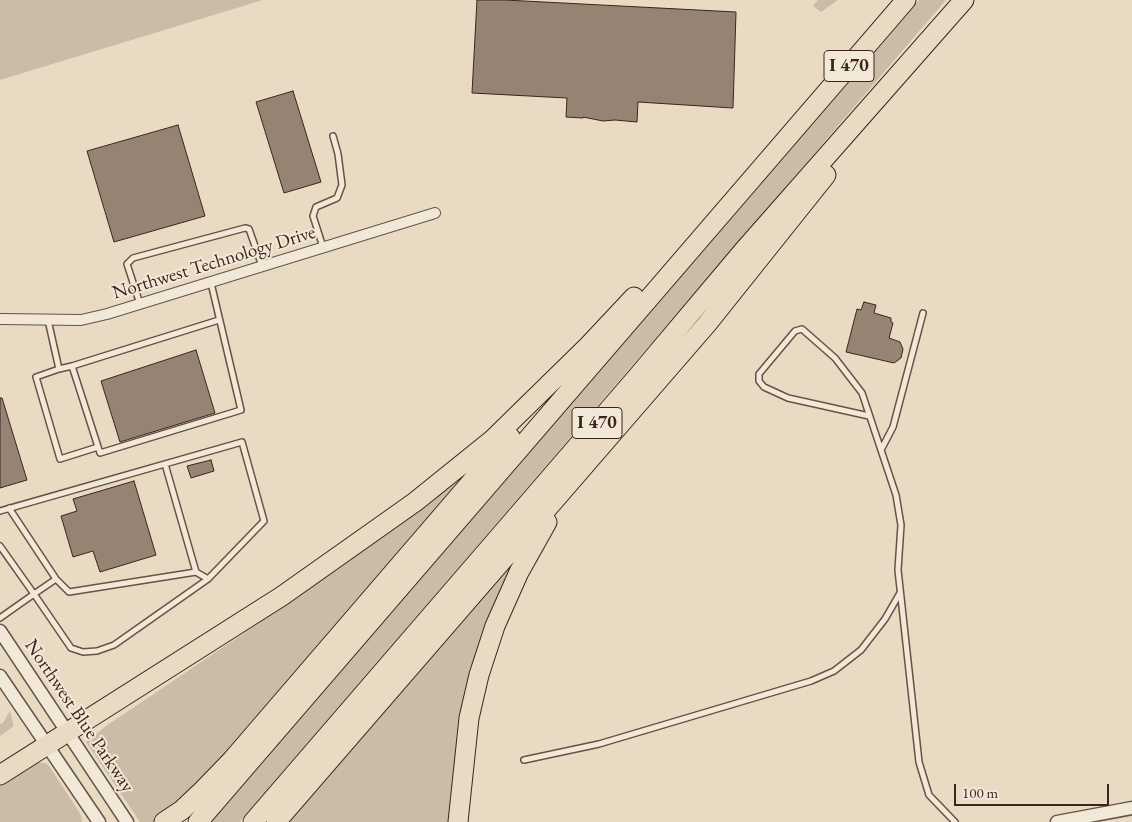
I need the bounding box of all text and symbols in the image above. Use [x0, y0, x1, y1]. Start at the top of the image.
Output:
road number: I 470 [824, 50, 874, 82]
street label: Northwest Technology Drive [110, 221, 318, 305]
road number: I 470 [572, 408, 622, 438]
street label: Northwest Blue Parkway [19, 635, 139, 797]
scale bar [957, 774, 1112, 806]
text: 100 m [962, 783, 998, 802]

